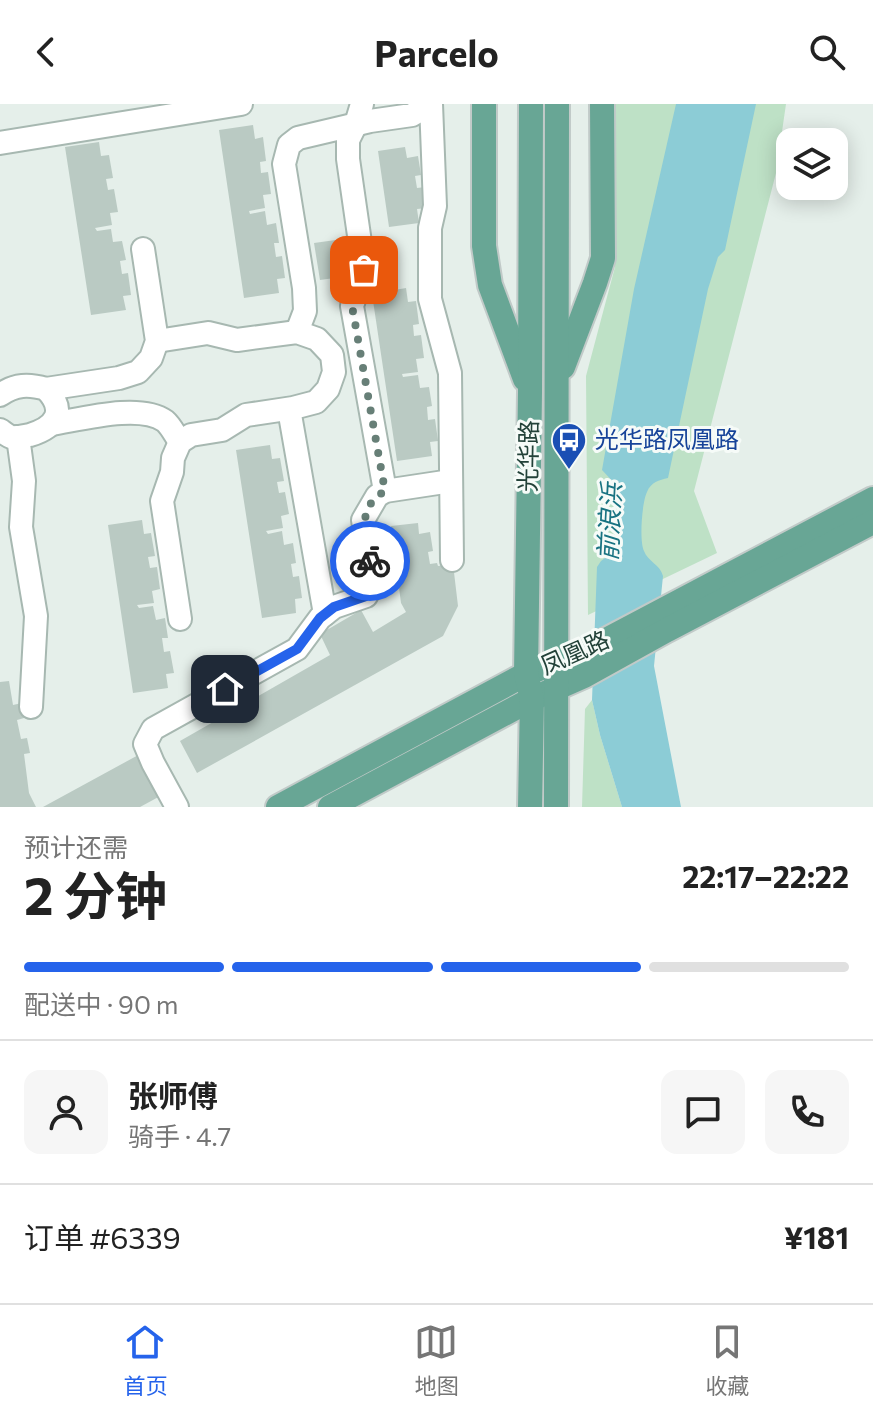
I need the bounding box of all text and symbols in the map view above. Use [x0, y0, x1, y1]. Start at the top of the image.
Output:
icon: back [24, 30, 68, 74]
text: Parcelo [374, 30, 499, 74]
icon: search [805, 30, 849, 74]
map controls [776, 128, 848, 200]
button: layers [776, 128, 848, 200]
pin [330, 236, 398, 304]
icon: bag [342, 248, 386, 292]
street label: 光华路 [512, 420, 543, 492]
bus stop icon: 光华路凤凰路 [550, 421, 588, 471]
place label: 光华路凤凰路 [595, 424, 739, 453]
water label: 前浪浜 [591, 480, 626, 562]
courier [330, 521, 410, 601]
icon: bike [348, 539, 392, 583]
street label: 凤凰路 [536, 624, 613, 680]
pin [191, 655, 259, 723]
icon: home [203, 667, 247, 711]
text: 预计还需 [24, 831, 128, 862]
text: 22:17–22:22 [682, 857, 849, 894]
text: 2 分钟 [24, 862, 168, 926]
text: 配送中 · 90 m [24, 988, 179, 1019]
button: person [24, 1070, 108, 1154]
button: chat [661, 1070, 745, 1154]
button: phone [765, 1070, 849, 1154]
text: 张师傅 [128, 1076, 218, 1113]
text: 骑手 · 4.7 [128, 1120, 231, 1151]
text: 订单 #6339 [24, 1218, 181, 1255]
text: ¥181 [784, 1218, 849, 1255]
tab: 首页 [123, 1320, 168, 1400]
tab: 地图 [414, 1320, 459, 1400]
tab: 收藏 [705, 1320, 750, 1400]

